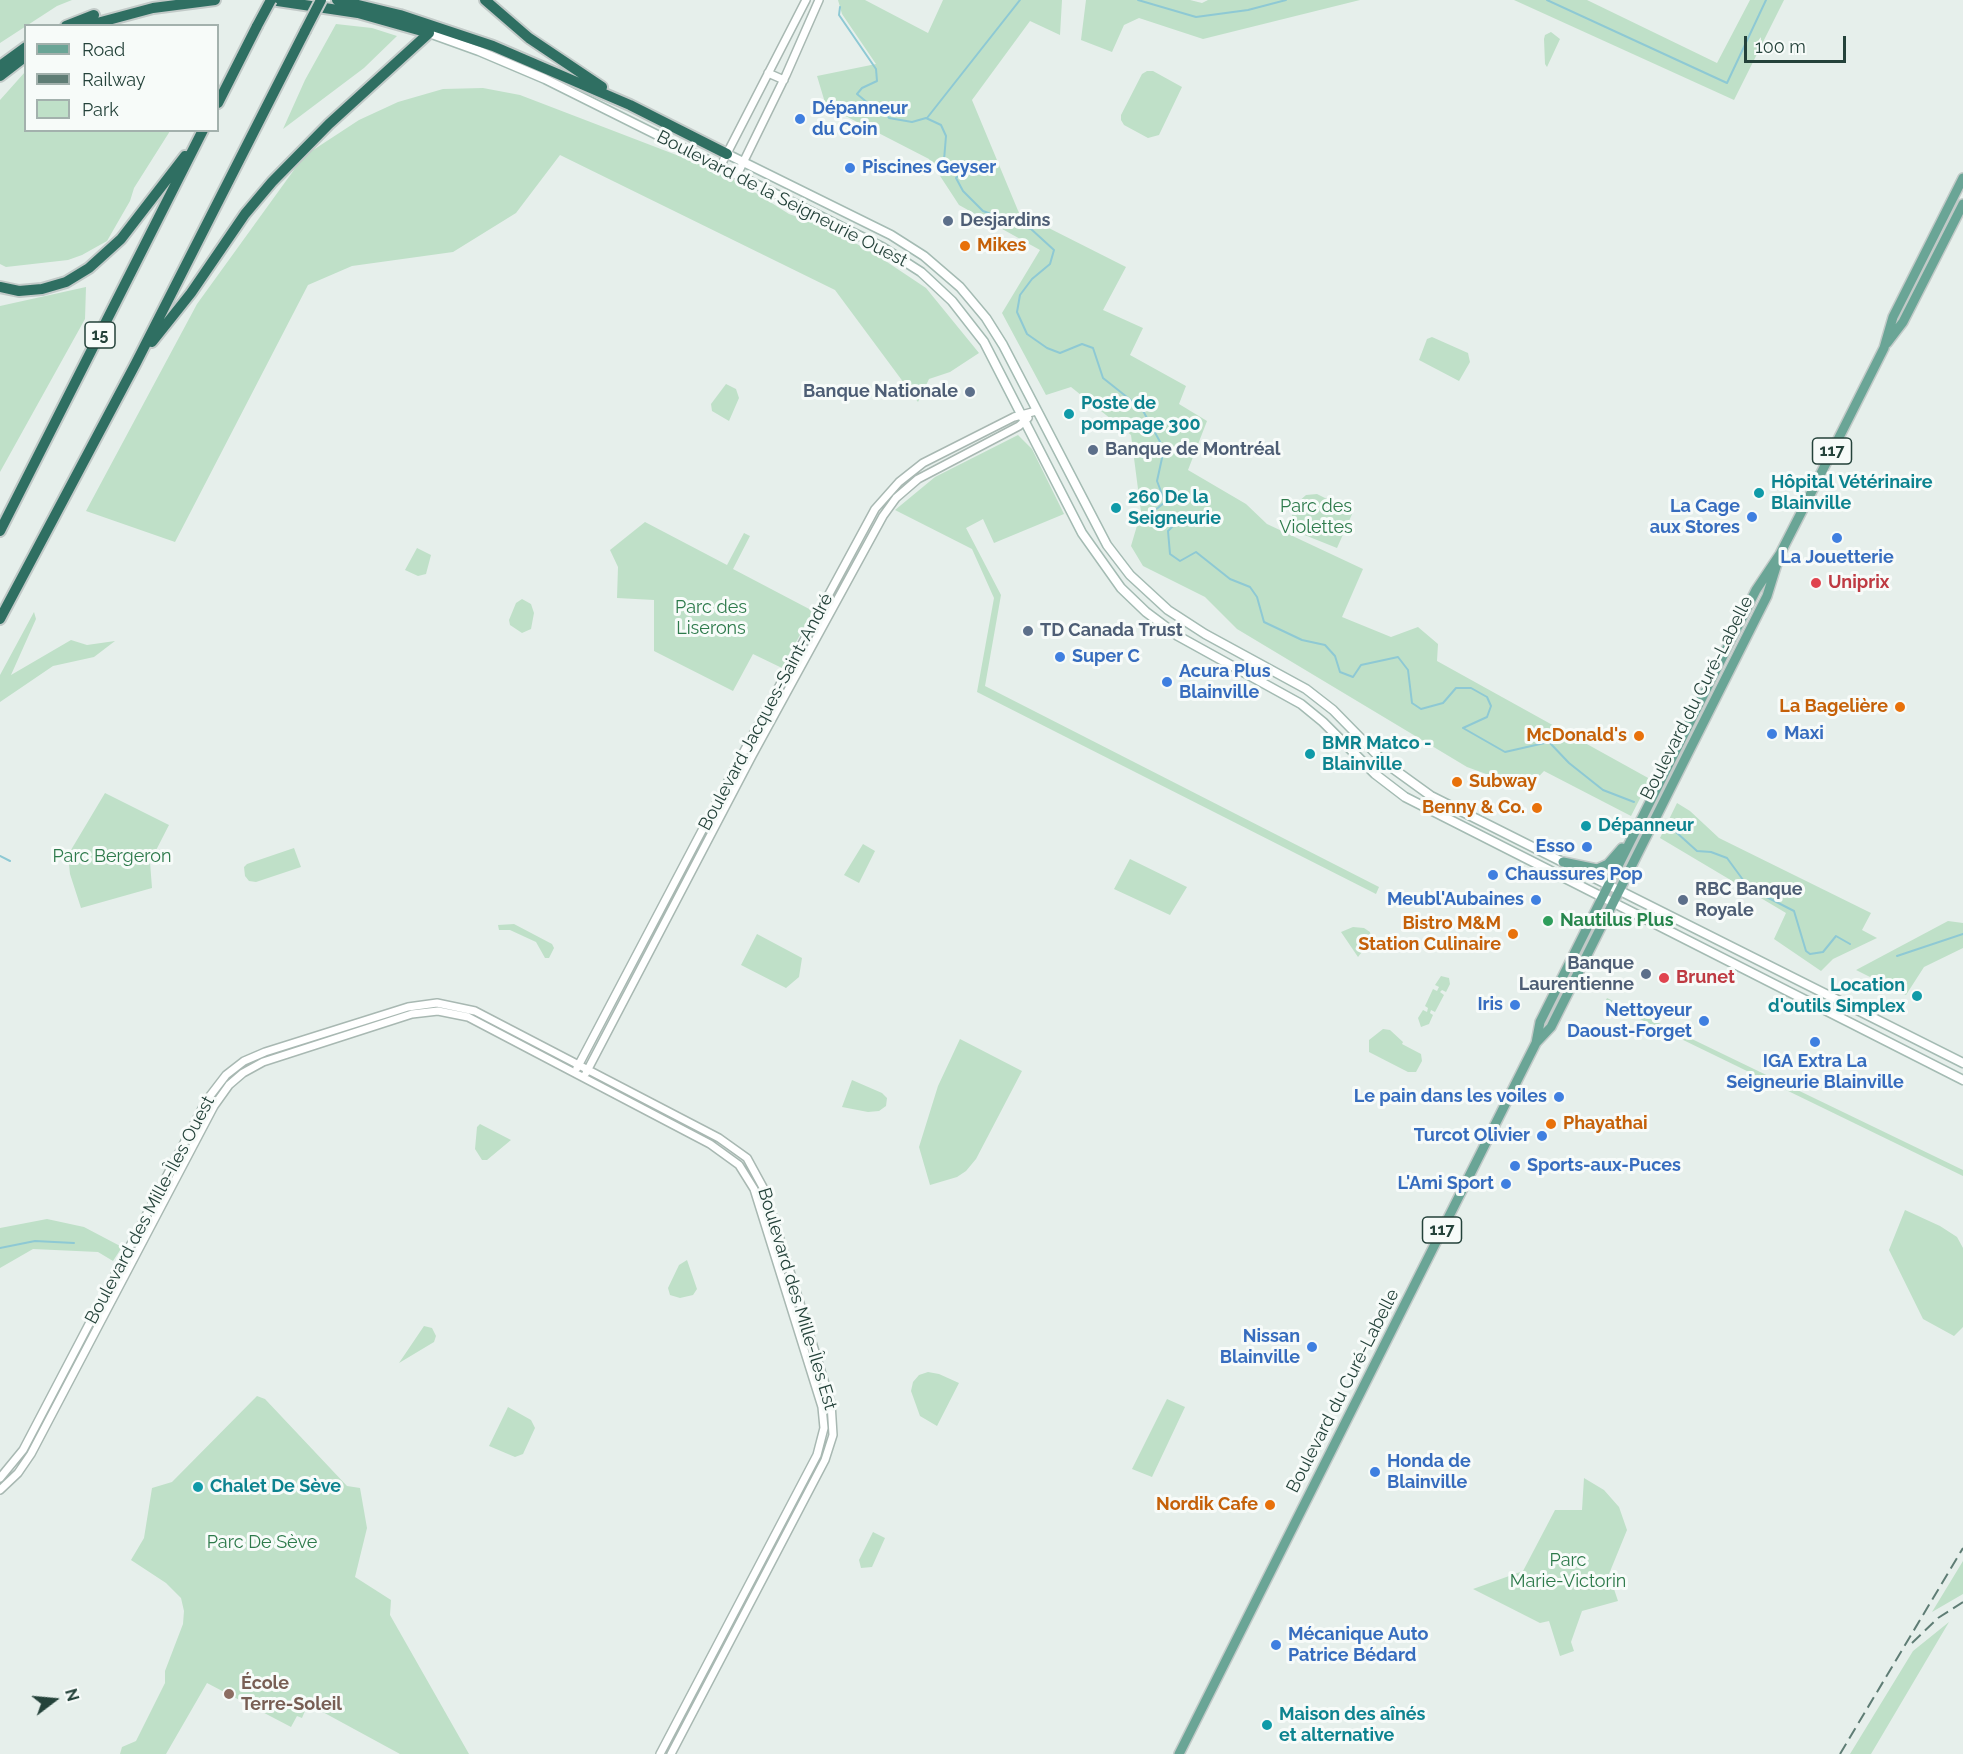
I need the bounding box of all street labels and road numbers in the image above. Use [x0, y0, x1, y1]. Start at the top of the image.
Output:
street label: Boulevard de la Seigneurie Ouest [653, 126, 911, 272]
road number: 15 [85, 322, 115, 348]
road number: 117 [1812, 438, 1852, 464]
street label: Boulevard Jacques-Saint-André [694, 590, 838, 834]
street label: Boulevard du Curé-Labelle [1636, 593, 1758, 803]
street label: Boulevard des Mille-Îles Ouest [81, 1092, 219, 1328]
street label: Boulevard des Mille-Îles Est [753, 1185, 841, 1413]
road number: 117 [1422, 1217, 1462, 1243]
street label: Boulevard du Curé-Labelle [1282, 1286, 1404, 1496]

